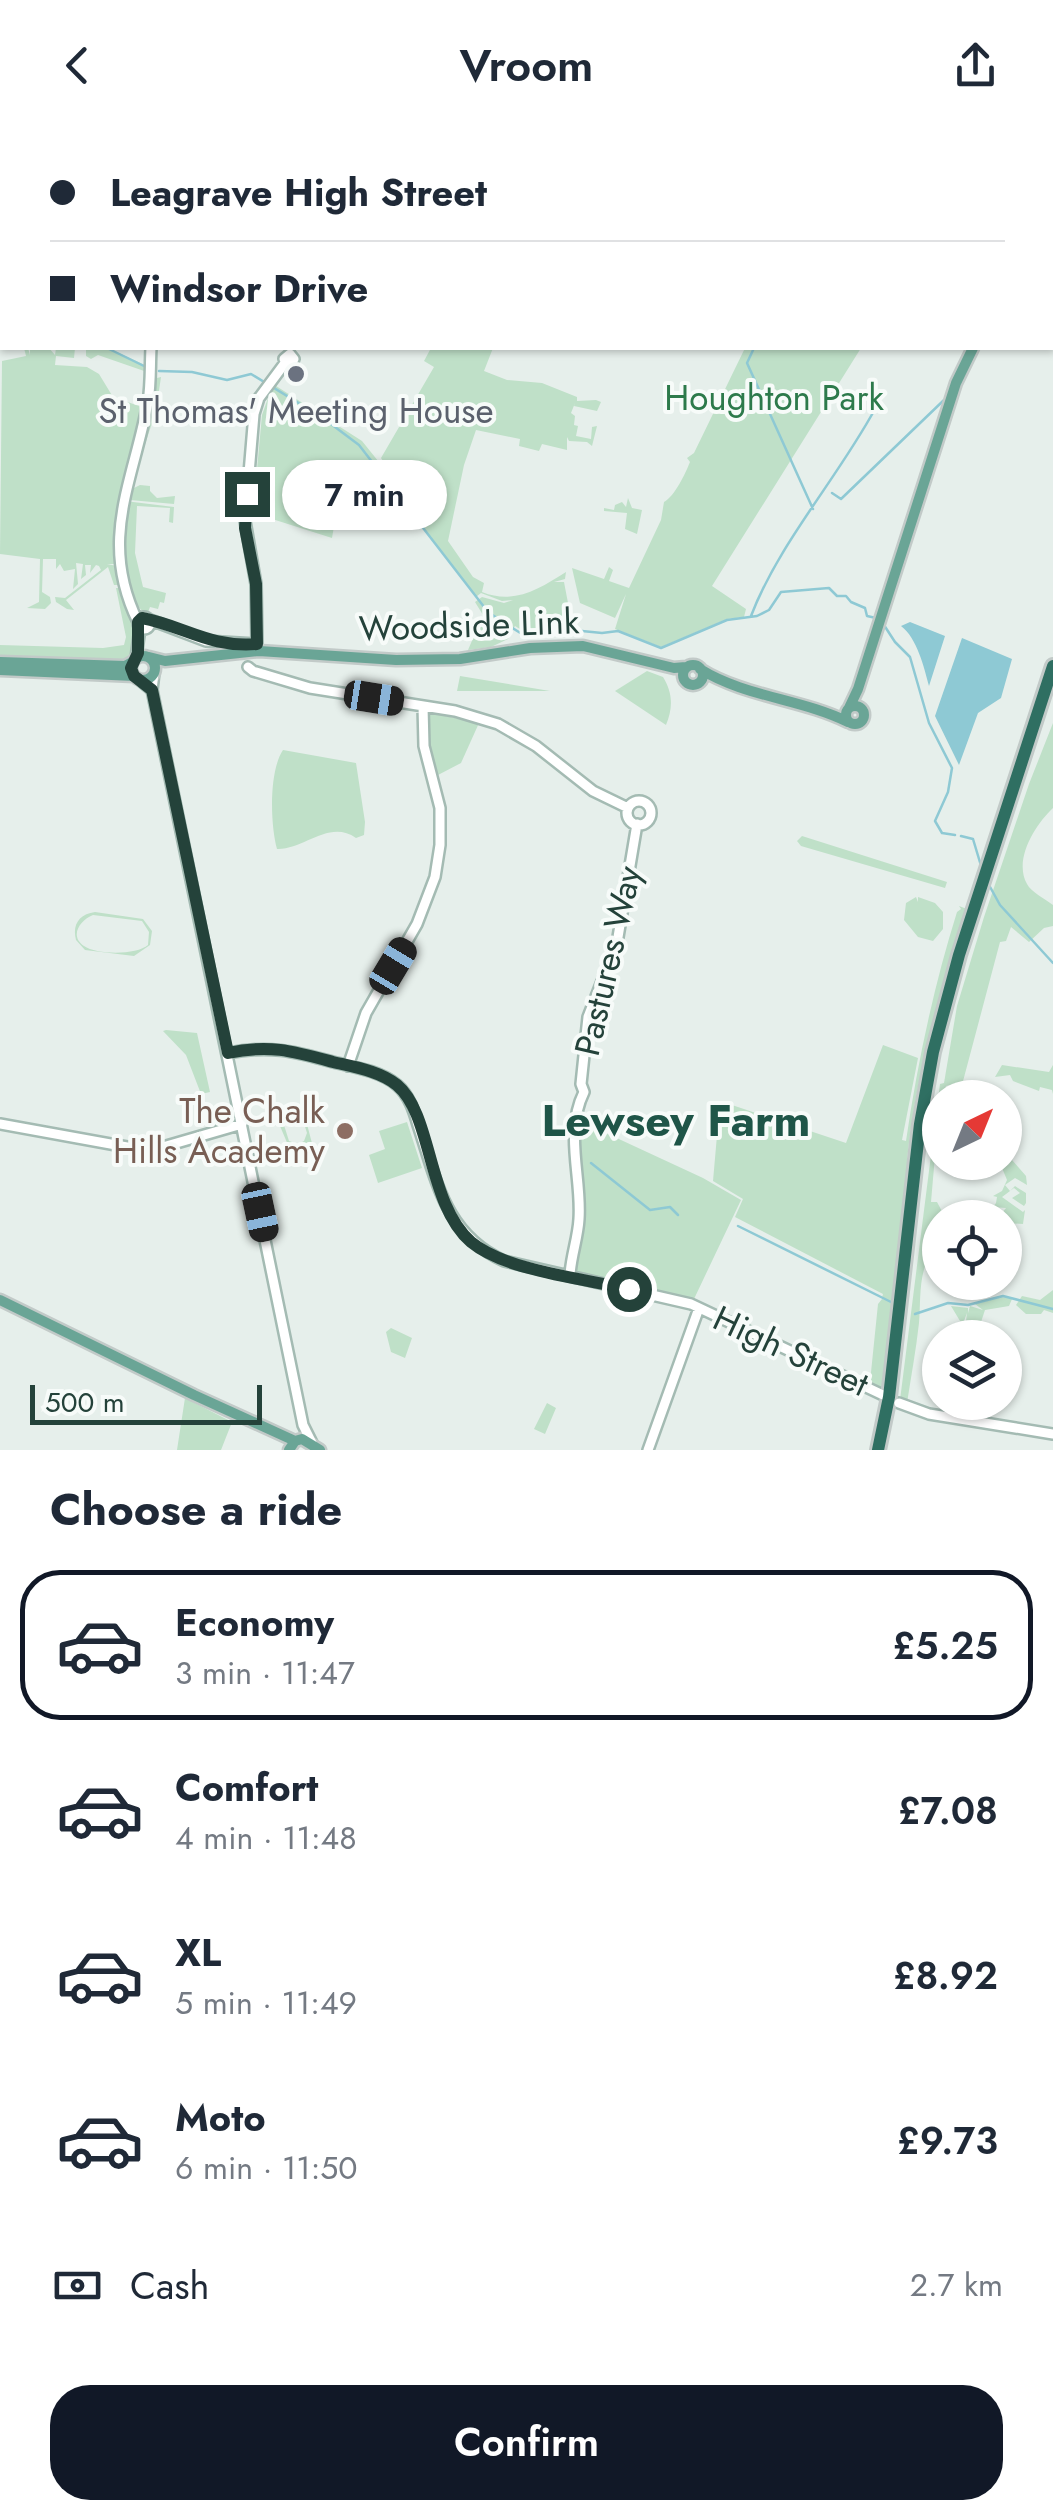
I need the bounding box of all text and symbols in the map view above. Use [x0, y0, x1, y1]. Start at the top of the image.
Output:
text: Vroom [460, 33, 593, 98]
icon: back [50, 38, 105, 93]
icon: share [948, 38, 1003, 93]
text: Leagrave High Street [110, 165, 487, 220]
text: Windsor Drive [110, 261, 368, 316]
marker: St Thomas' Meeting House [285, 363, 307, 385]
park label: Houghton Park [664, 373, 884, 423]
place label: St Thomas' Meeting House [99, 386, 493, 436]
callout: 7 min [282, 459, 447, 529]
route end [225, 472, 270, 517]
text: 7 min [324, 472, 405, 518]
street label: Woodside Link [358, 596, 581, 654]
car [342, 678, 406, 718]
street label: Pastures Way [562, 861, 654, 1061]
car [365, 933, 421, 999]
north arrow [922, 1080, 1022, 1180]
map controls [922, 1080, 1022, 1420]
place label: The Chalk Hills Academy [113, 1086, 326, 1176]
district label: Lewsey Farm [542, 1088, 810, 1153]
marker: The Chalk Hills Academy [334, 1120, 356, 1142]
car [239, 1180, 281, 1244]
button: locate [922, 1200, 1022, 1300]
route start [607, 1267, 652, 1312]
street label: High Street [705, 1293, 878, 1409]
button: layers [922, 1320, 1022, 1420]
scale bar [30, 1380, 262, 1424]
text: 500 m [45, 1382, 125, 1423]
text: Choose a ride [50, 1477, 342, 1542]
text: Economy [175, 1595, 334, 1650]
icon: car [55, 1600, 145, 1690]
text: £5.25 [892, 1618, 998, 1673]
text: 3 min · 11:47 [175, 1650, 355, 1696]
text: Comfort [175, 1760, 318, 1815]
icon: car [55, 1765, 145, 1855]
text: £7.08 [898, 1783, 998, 1838]
text: 4 min · 11:48 [175, 1815, 357, 1861]
text: XL [175, 1925, 221, 1980]
icon: car [55, 1930, 145, 2020]
text: £8.92 [893, 1948, 998, 2003]
text: 5 min · 11:49 [175, 1980, 357, 2026]
text: Moto [175, 2090, 266, 2145]
icon: car [55, 2095, 145, 2185]
text: £9.73 [897, 2113, 998, 2168]
text: 6 min · 11:50 [175, 2145, 358, 2191]
icon: cash [50, 2258, 105, 2313]
text: Cash [130, 2258, 210, 2313]
text: 2.7 km [910, 2262, 1003, 2308]
button: Confirm [50, 2385, 1003, 2500]

